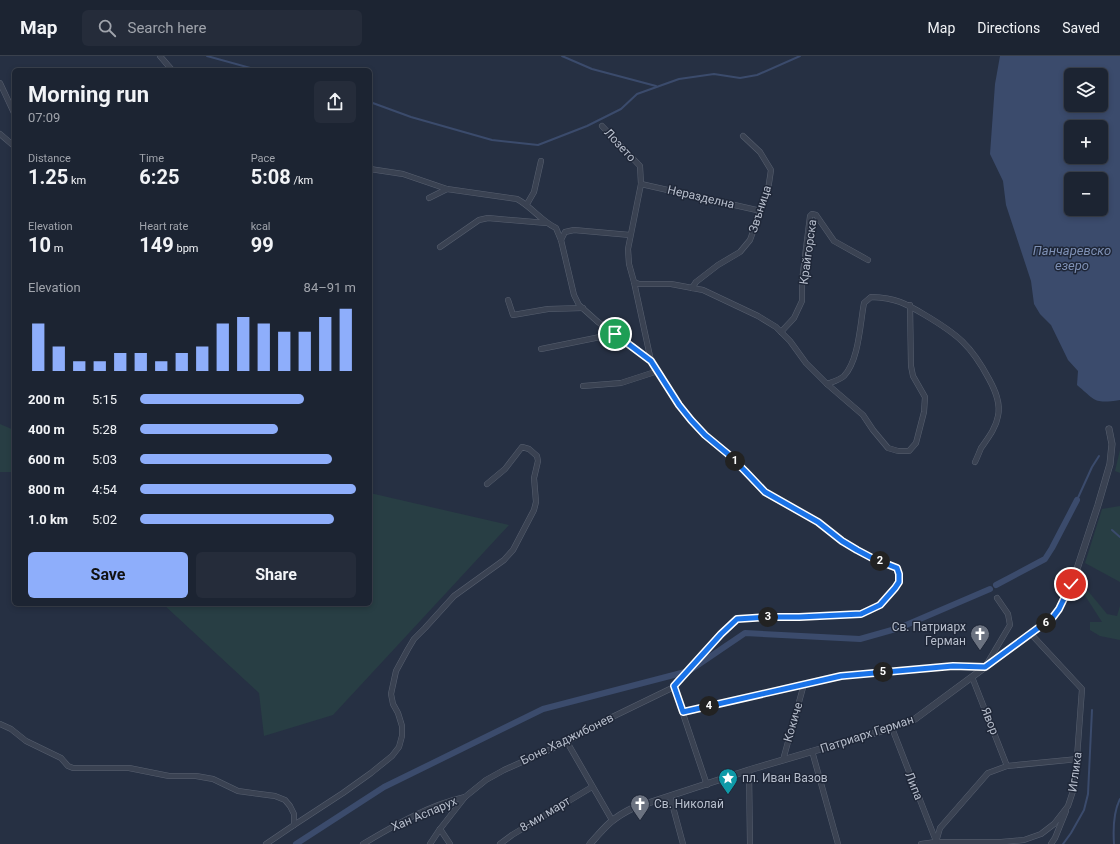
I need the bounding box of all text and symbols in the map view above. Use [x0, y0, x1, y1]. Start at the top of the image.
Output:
search box [82, 10, 362, 46]
text: Map [20, 16, 58, 39]
icon: search [96, 17, 118, 39]
text: Search here [128, 19, 206, 37]
text: Map [928, 20, 955, 36]
text: Directions [977, 20, 1040, 36]
text: Saved [1062, 20, 1100, 36]
map controls [1064, 68, 1108, 216]
button: layers [1064, 68, 1108, 112]
button: share [314, 81, 356, 123]
text: Morning run [28, 82, 149, 107]
text: 07:09 [28, 110, 60, 125]
button: + [1064, 120, 1108, 164]
street label: Лозето [601, 126, 639, 165]
text: Distance [28, 152, 71, 165]
text: Time [139, 152, 164, 165]
text: Pace [251, 152, 275, 165]
text: 1.25 [28, 165, 68, 189]
text: 6:25 [139, 165, 179, 189]
text: 5:08 [251, 165, 291, 189]
button: − [1064, 172, 1108, 216]
text: km [68, 174, 86, 187]
text: /km [291, 174, 313, 187]
street label: Неразделна [666, 182, 736, 212]
street label: Звъница [746, 184, 774, 234]
street label: Крайгорска [797, 219, 819, 285]
text: Elevation [28, 220, 73, 233]
text: Heart rate [139, 220, 188, 233]
text: kcal [251, 220, 271, 233]
text: 10 [28, 233, 51, 257]
text: 149 [139, 233, 174, 257]
text: 99 [251, 233, 274, 257]
text: m [51, 242, 63, 255]
text: bpm [174, 242, 199, 255]
water label: Панчаревско езеро [1033, 243, 1111, 273]
text: Elevation [28, 280, 81, 295]
text: 84–91 m [304, 280, 356, 295]
pin [598, 317, 632, 351]
icon: arrive [604, 323, 626, 345]
text: 200 m [28, 392, 65, 407]
text: 5:15 [92, 392, 117, 407]
text: 400 m [28, 422, 65, 437]
text: 5:28 [92, 422, 117, 437]
pin: 1 [725, 451, 745, 471]
text: 600 m [28, 452, 65, 467]
text: 5:03 [92, 452, 117, 467]
text: 1 [732, 454, 738, 467]
text: 800 m [28, 482, 65, 497]
text: 4:54 [92, 482, 117, 497]
text: 1.0 km [28, 512, 68, 527]
text: 5:02 [92, 512, 117, 527]
pin: 2 [870, 551, 890, 571]
button: Save [28, 552, 188, 598]
button: Share [196, 552, 356, 598]
text: 2 [877, 554, 883, 567]
pin [1054, 567, 1088, 601]
icon: check [1060, 573, 1082, 595]
pin: 3 [758, 607, 778, 627]
text: 3 [765, 610, 771, 623]
pin: 6 [1036, 613, 1056, 633]
text: 6 [1043, 616, 1049, 629]
place label: Св. Патриарх Герман [892, 620, 966, 648]
church icon: Св. Патриарх Герман [969, 623, 991, 651]
pin: 5 [873, 662, 893, 682]
text: 5 [880, 665, 886, 678]
pin: 4 [699, 696, 719, 716]
text: 4 [706, 699, 712, 712]
street label: Кокиче [781, 701, 805, 743]
street label: Явор [978, 705, 1002, 737]
street label: Боне Хаджибонев [518, 710, 616, 768]
street label: Патриарх Герман [818, 712, 916, 756]
street label: Иглика [1065, 751, 1085, 793]
place icon: пл. Иван Вазов [717, 767, 739, 795]
street label: Липа [902, 770, 926, 802]
place label: пл. Иван Вазов [742, 771, 828, 785]
street label: 8-ми март [517, 793, 573, 835]
church icon: Св. Николай [629, 793, 651, 821]
street label: Хан Аспарух [389, 794, 459, 834]
place label: Св. Николай [654, 797, 724, 811]

